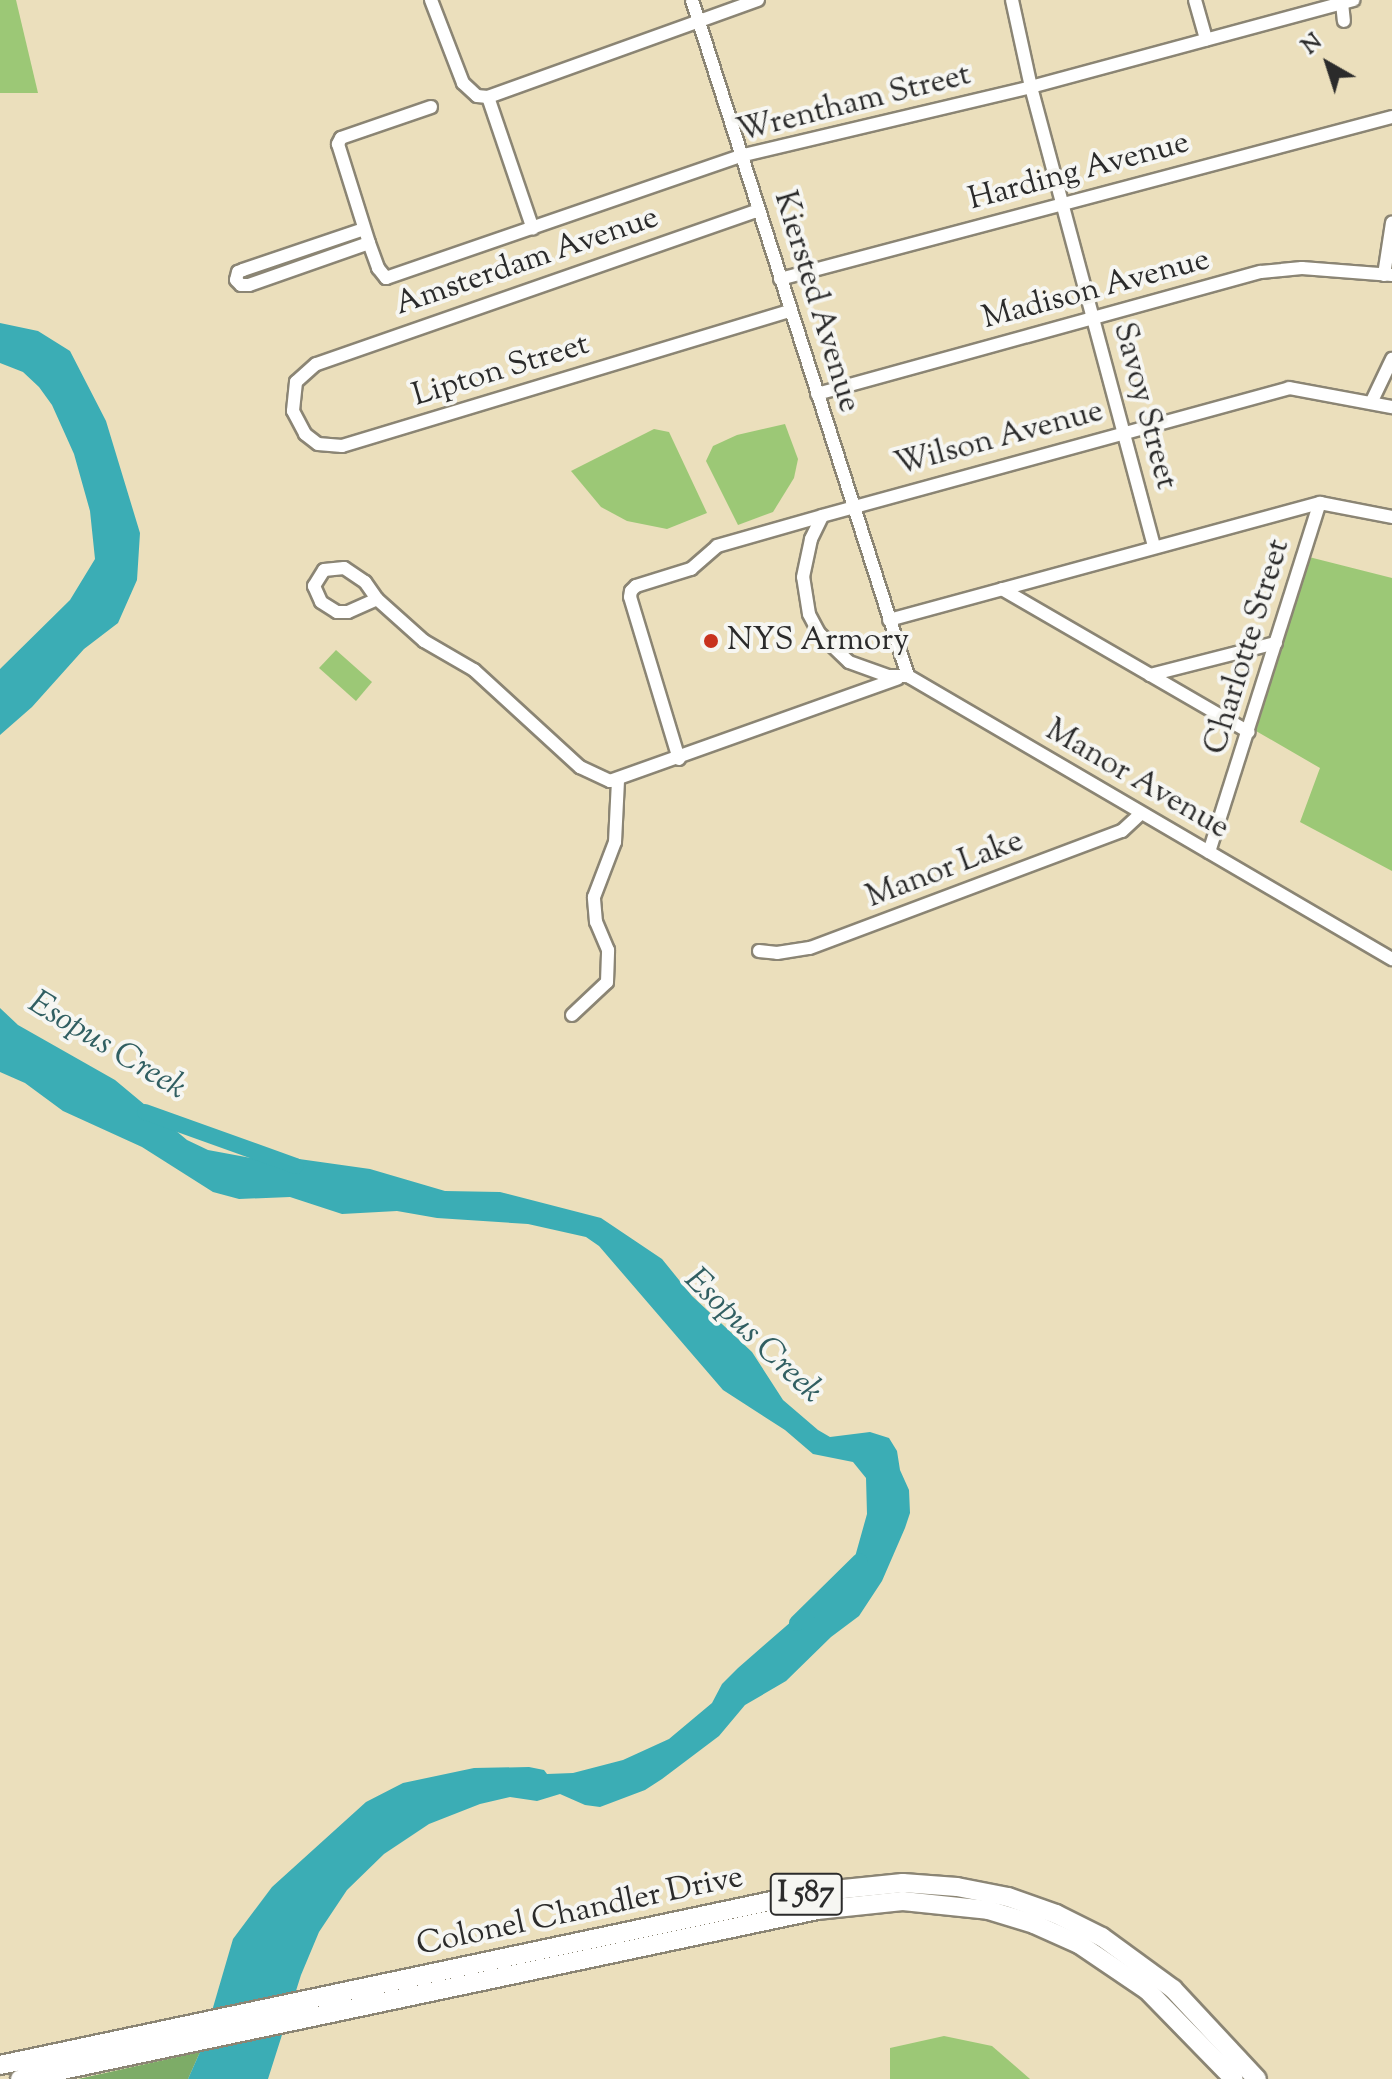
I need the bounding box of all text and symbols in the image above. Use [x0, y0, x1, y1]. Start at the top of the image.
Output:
north arrow [1288, 24, 1368, 104]
text: N [1296, 27, 1330, 63]
street label: Wrentham Street [733, 56, 975, 152]
street label: Harding Avenue [965, 124, 1193, 220]
street label: Kiersted Avenue [764, 187, 868, 417]
street label: Amsterdam Avenue [390, 199, 664, 325]
street label: Madison Avenue [978, 241, 1214, 339]
street label: Savoy Street [1103, 318, 1185, 494]
street label: Lipton Street [408, 326, 594, 416]
street label: Wilson Avenue [890, 393, 1108, 485]
street label: Charlotte Street [1197, 535, 1299, 759]
place label: NYS Armory [727, 622, 909, 660]
marker: NYS Armory [702, 632, 720, 650]
street label: Manor Avenue [1038, 712, 1236, 848]
street label: Manor Lake [861, 823, 1029, 917]
water label: Esopus Creek [20, 983, 194, 1109]
water label: Esopus Creek [675, 1260, 831, 1412]
street label: Colonel Chandler Drive [413, 1859, 747, 1965]
road number: I 587 [768, 1868, 844, 1920]

